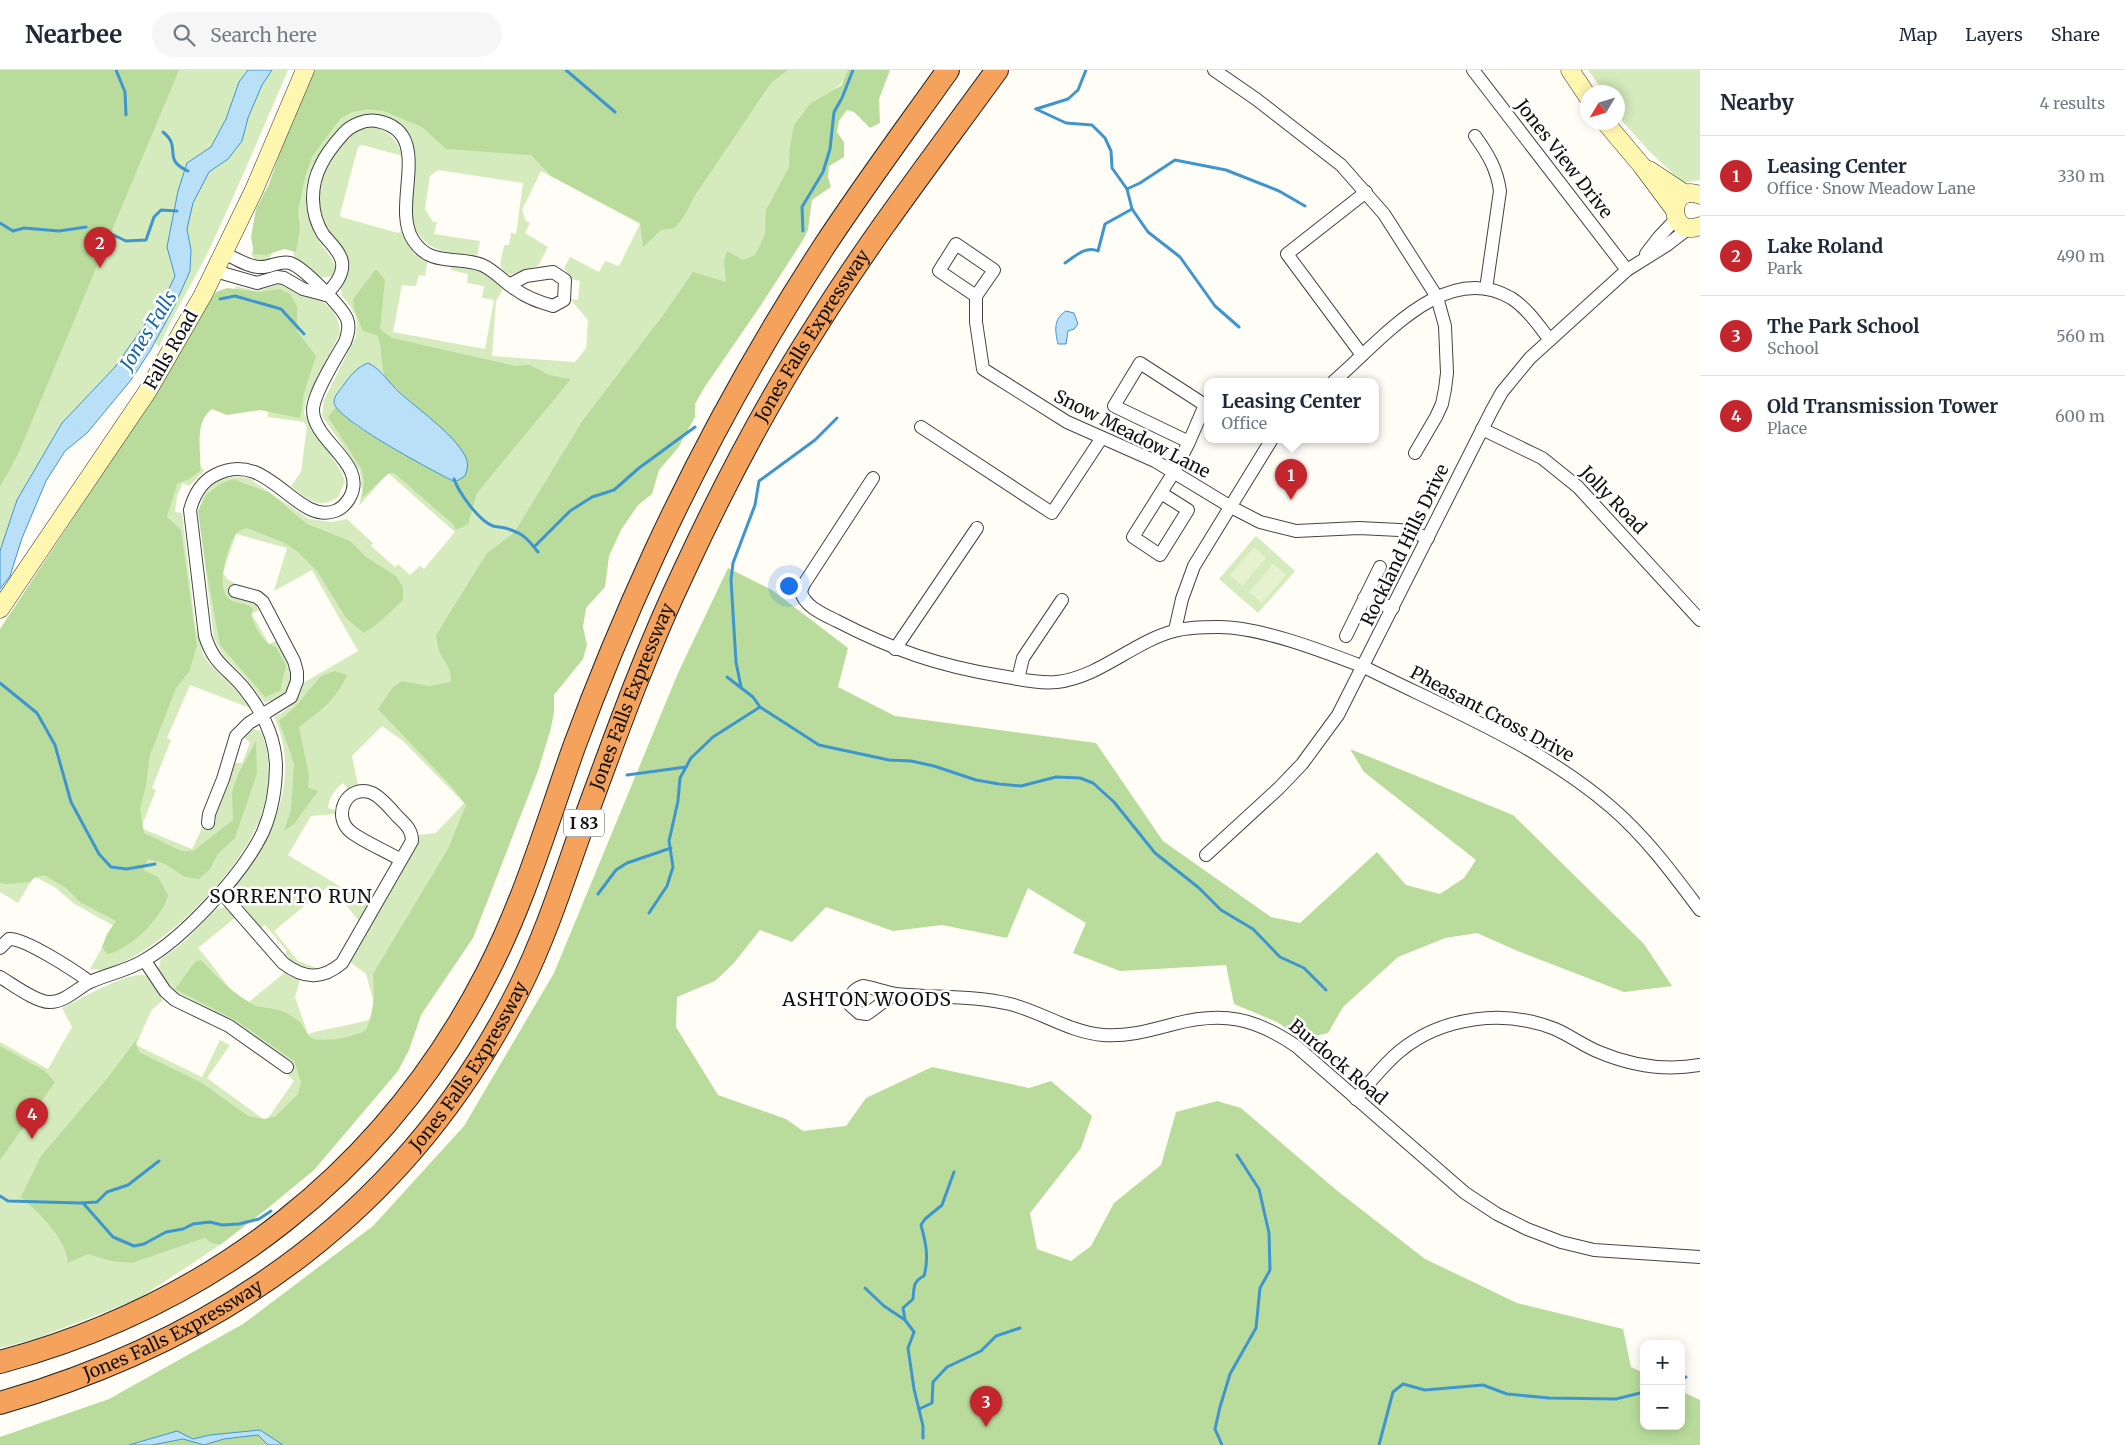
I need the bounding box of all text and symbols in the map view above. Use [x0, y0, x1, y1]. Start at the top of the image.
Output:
search box [152, 12, 502, 57]
text: Nearbee [25, 19, 122, 50]
icon: search [170, 21, 198, 49]
text: Search here [210, 23, 317, 47]
text: Map [1899, 23, 1937, 46]
text: Layers [1965, 23, 2023, 46]
text: Share [2051, 23, 2100, 46]
north arrow [1580, 85, 1625, 130]
text: Nearby [1720, 89, 1794, 116]
text: 4 results [2039, 93, 2105, 113]
street label: Jones View Drive [1510, 94, 1618, 223]
text: Leasing Center [1767, 154, 1907, 178]
text: 1 [1732, 166, 1740, 186]
text: 330 m [2058, 166, 2105, 186]
text: Office · Snow Meadow Lane [1767, 178, 1975, 198]
pin: 2 [84, 227, 116, 268]
text: Lake Roland [1767, 234, 1883, 258]
street label: Jones Falls Expressway [749, 245, 875, 427]
text: 2 [1731, 246, 1741, 266]
text: 490 m [2056, 246, 2105, 266]
text: Park [1767, 258, 1803, 278]
water label: Jones Falls [113, 286, 182, 376]
street label: Falls Road [139, 306, 203, 394]
text: The Park School [1767, 314, 1919, 338]
text: 3 [1731, 326, 1741, 346]
text: 560 m [2056, 326, 2105, 346]
text: School [1767, 338, 1819, 358]
popup [1204, 378, 1379, 443]
street label: Snow Meadow Lane [1050, 384, 1214, 483]
text: Leasing Center [1222, 389, 1361, 413]
text: Old Transmission Tower [1767, 394, 1998, 418]
text: 4 [1731, 406, 1741, 426]
text: 600 m [2055, 406, 2105, 426]
text: Office [1222, 413, 1267, 433]
text: Place [1767, 418, 1807, 438]
pin: 1 [1275, 459, 1307, 500]
street label: Rockland Hills Drive [1355, 460, 1454, 629]
street label: Jolly Road [1575, 460, 1652, 539]
your location [776, 573, 802, 599]
street label: Jones Falls Expressway [584, 599, 679, 794]
street label: Pheasant Cross Drive [1406, 661, 1578, 767]
road number: I 83 [564, 810, 604, 836]
district label: SORRENTO RUN [209, 884, 373, 908]
street label: Jones Falls Expressway [404, 977, 532, 1157]
district label: ASHTON WOODS [781, 987, 952, 1011]
street label: Burdock Road [1285, 1014, 1392, 1109]
pin: 4 [16, 1098, 48, 1139]
street label: Jones Falls Expressway [79, 1274, 267, 1386]
map controls [1640, 1340, 1685, 1430]
button: + [1640, 1340, 1685, 1385]
button: − [1640, 1385, 1685, 1430]
pin: 3 [970, 1386, 1002, 1427]

